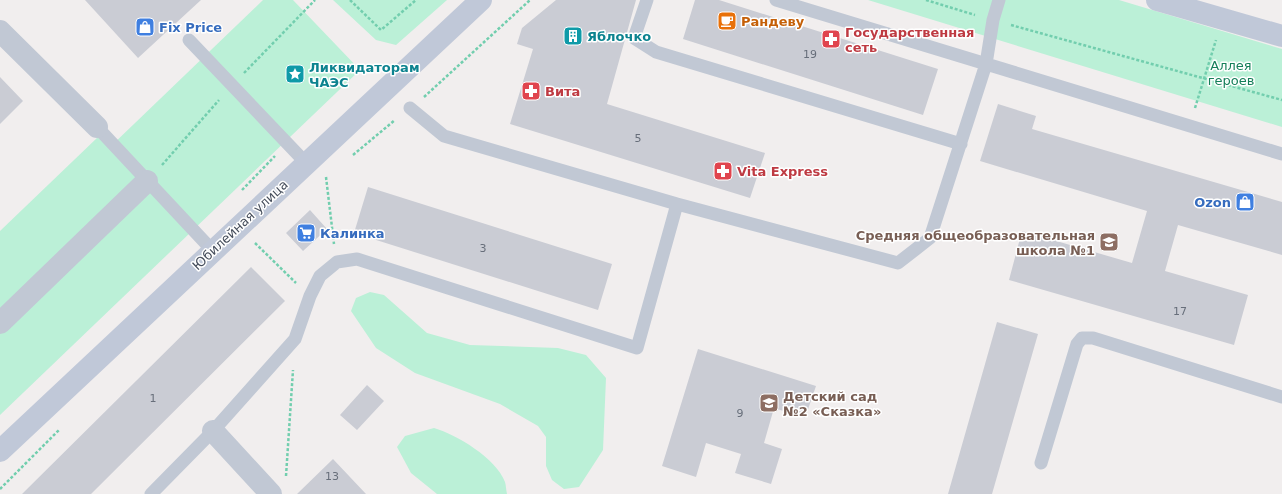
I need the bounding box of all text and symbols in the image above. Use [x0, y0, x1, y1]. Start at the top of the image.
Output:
cafe icon: Рандеву [716, 10, 738, 32]
place label: Рандеву [741, 14, 805, 29]
shop icon: Fix Price [134, 16, 156, 38]
place label: Fix Price [159, 20, 222, 35]
building icon: Яблочко [562, 25, 584, 47]
place label: Государственная сеть [845, 25, 974, 55]
pharmacy icon: Государственная сеть [820, 28, 842, 50]
place label: Яблочко [587, 29, 651, 44]
house number: 19 [803, 48, 817, 61]
park label: Аллея героев [1208, 58, 1254, 88]
place label: Ликвидаторам ЧАЭС [309, 60, 420, 90]
place icon: Ликвидаторам ЧАЭС [284, 63, 306, 85]
pharmacy icon: Вита [520, 80, 542, 102]
place label: Вита [545, 84, 580, 99]
house number: 5 [635, 132, 642, 145]
pharmacy icon: Vita Express [712, 160, 734, 182]
place label: Vita Express [737, 164, 828, 179]
street label: Юбилейная улица [189, 177, 291, 273]
shop icon: Ozon [1234, 191, 1256, 213]
place label: Ozon [1194, 195, 1231, 210]
supermarket icon: Калинка [295, 222, 317, 244]
place label: Калинка [320, 226, 385, 241]
place label: Средняя общеобразовательная школа №1 [856, 228, 1095, 258]
school or university icon: Средняя общеобразовательная школа №1 [1098, 231, 1120, 253]
house number: 3 [480, 242, 487, 255]
house number: 17 [1173, 305, 1187, 318]
place label: Детский сад №2 «Сказка» [783, 389, 881, 419]
house number: 1 [150, 392, 157, 405]
school or university icon: Детский сад №2 «Сказка» [758, 392, 780, 414]
house number: 9 [737, 407, 744, 420]
house number: 13 [325, 470, 339, 483]

